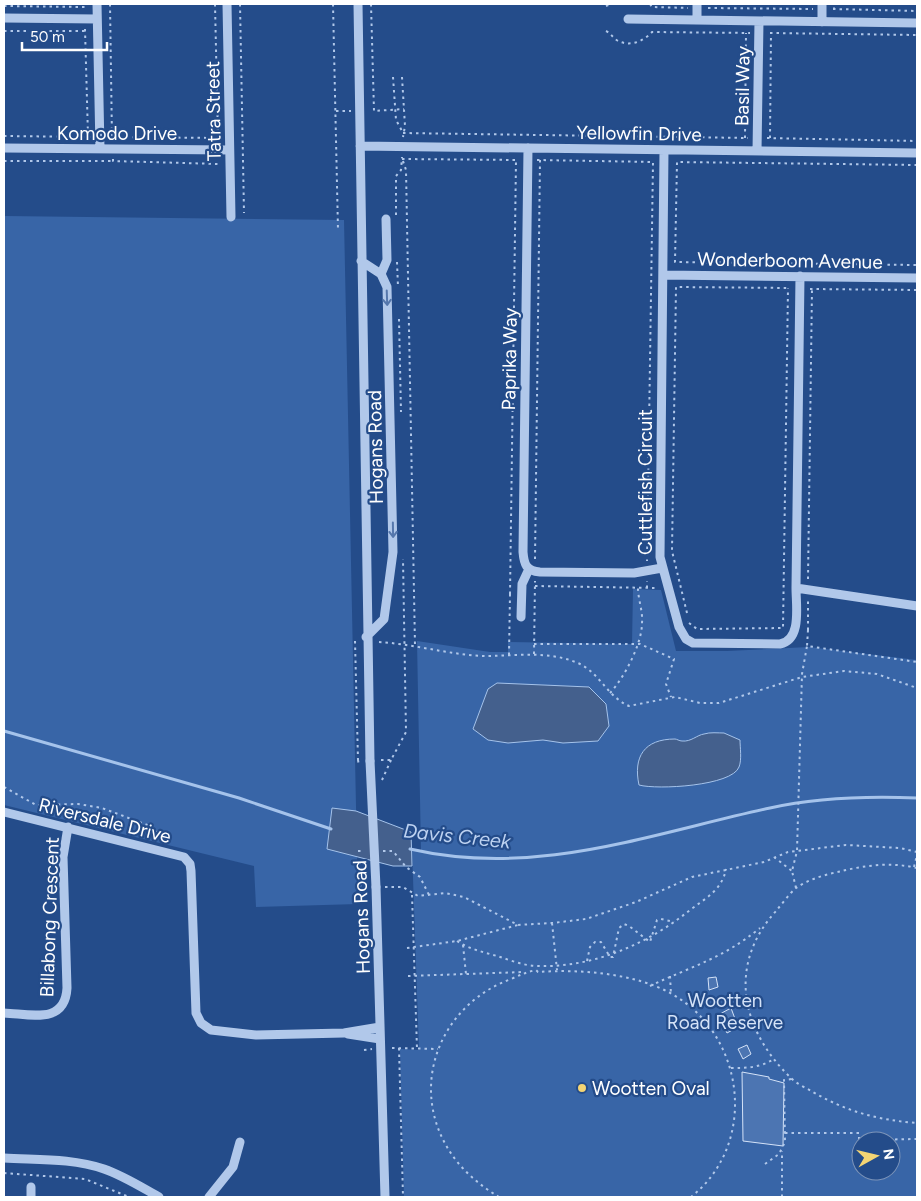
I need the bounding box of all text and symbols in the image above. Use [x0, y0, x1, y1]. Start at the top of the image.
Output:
scale bar [22, 20, 108, 52]
text: 50 m [30, 28, 65, 46]
street label: Basil Way [730, 46, 755, 126]
street label: Tatra Street [201, 61, 226, 161]
street label: Yellowfin Drive [576, 121, 702, 146]
street label: Komodo Drive [57, 122, 177, 145]
street label: Wonderboom Avenue [697, 247, 883, 274]
one-way arrow [383, 289, 392, 305]
street label: Paprika Way [497, 307, 522, 411]
street label: Hogans Road [363, 390, 388, 504]
street label: Cuttlefish Circuit [634, 409, 657, 555]
one-way arrow [388, 522, 398, 538]
street label: Riversdale Drive [36, 793, 173, 848]
water label: Davis Creek [402, 818, 513, 854]
street label: Billabong Crescent [35, 836, 64, 998]
street label: Hogans Road [348, 860, 375, 974]
park label: Wootten Road Reserve [667, 989, 783, 1034]
place label: Wootten Oval [592, 1077, 710, 1100]
marker: Wootten Oval [576, 1082, 588, 1094]
north arrow [851, 1131, 901, 1181]
text: N [879, 1148, 898, 1161]

